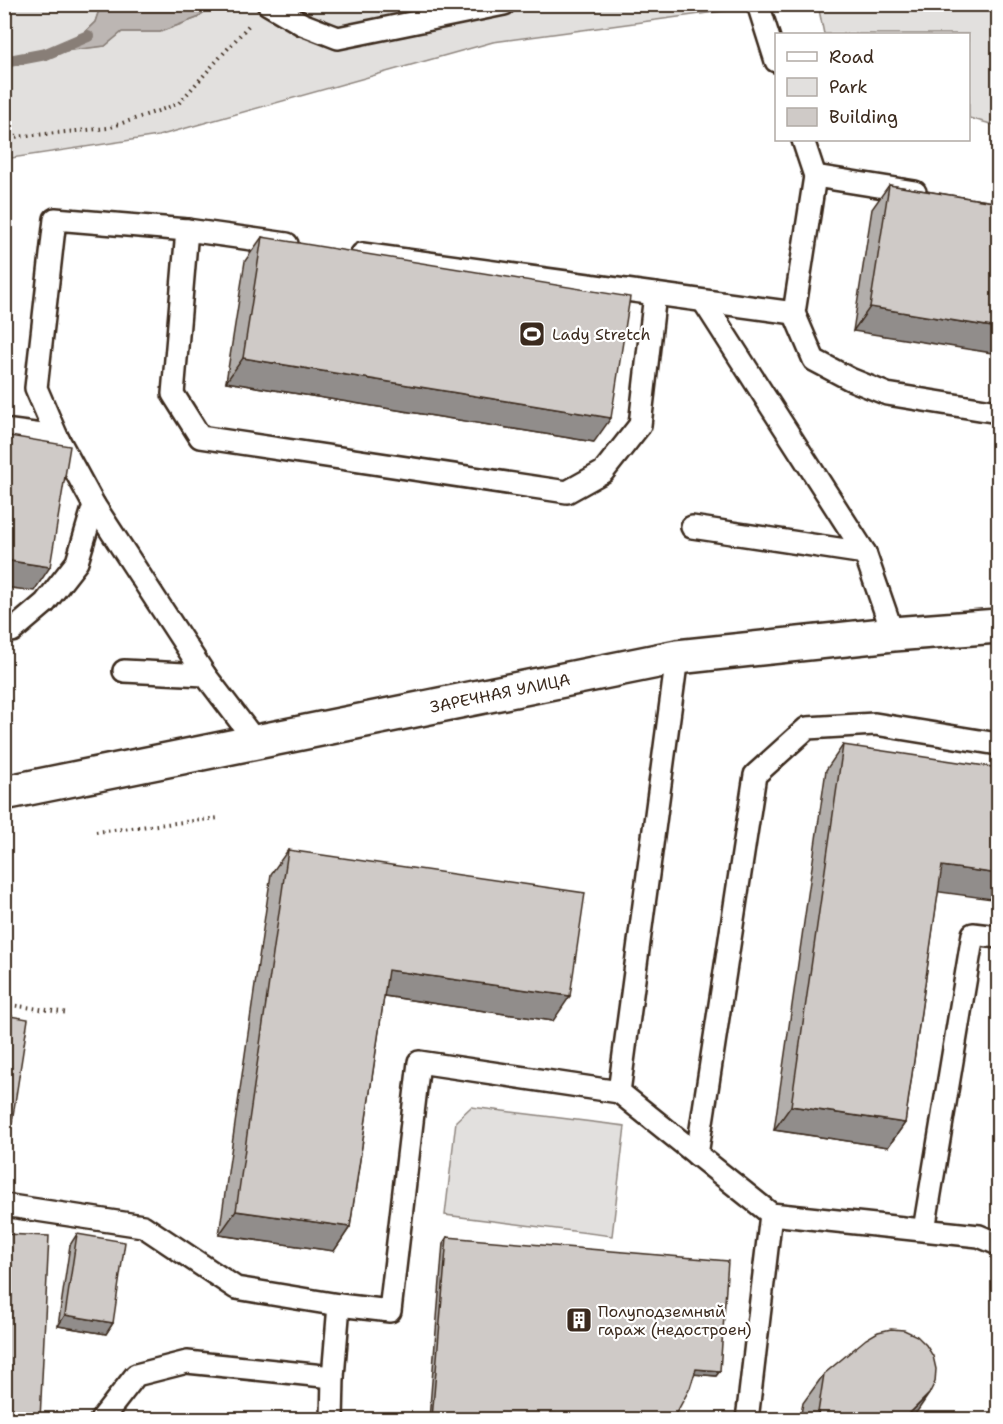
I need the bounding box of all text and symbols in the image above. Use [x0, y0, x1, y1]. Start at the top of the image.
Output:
legend [775, 33, 970, 141]
text: Road [829, 45, 874, 69]
text: Park [829, 75, 868, 99]
text: Building [829, 105, 898, 129]
sports icon: Lady Stretch [517, 319, 547, 349]
place label: Lady Stretch [552, 324, 650, 345]
street label: ЗАРЕЧНАЯ УЛИЦА [428, 669, 572, 718]
place label: Полуподземный гараж (недостроен) [598, 1301, 752, 1340]
building icon: Полуподземный гараж (недостроен) [564, 1305, 594, 1335]

